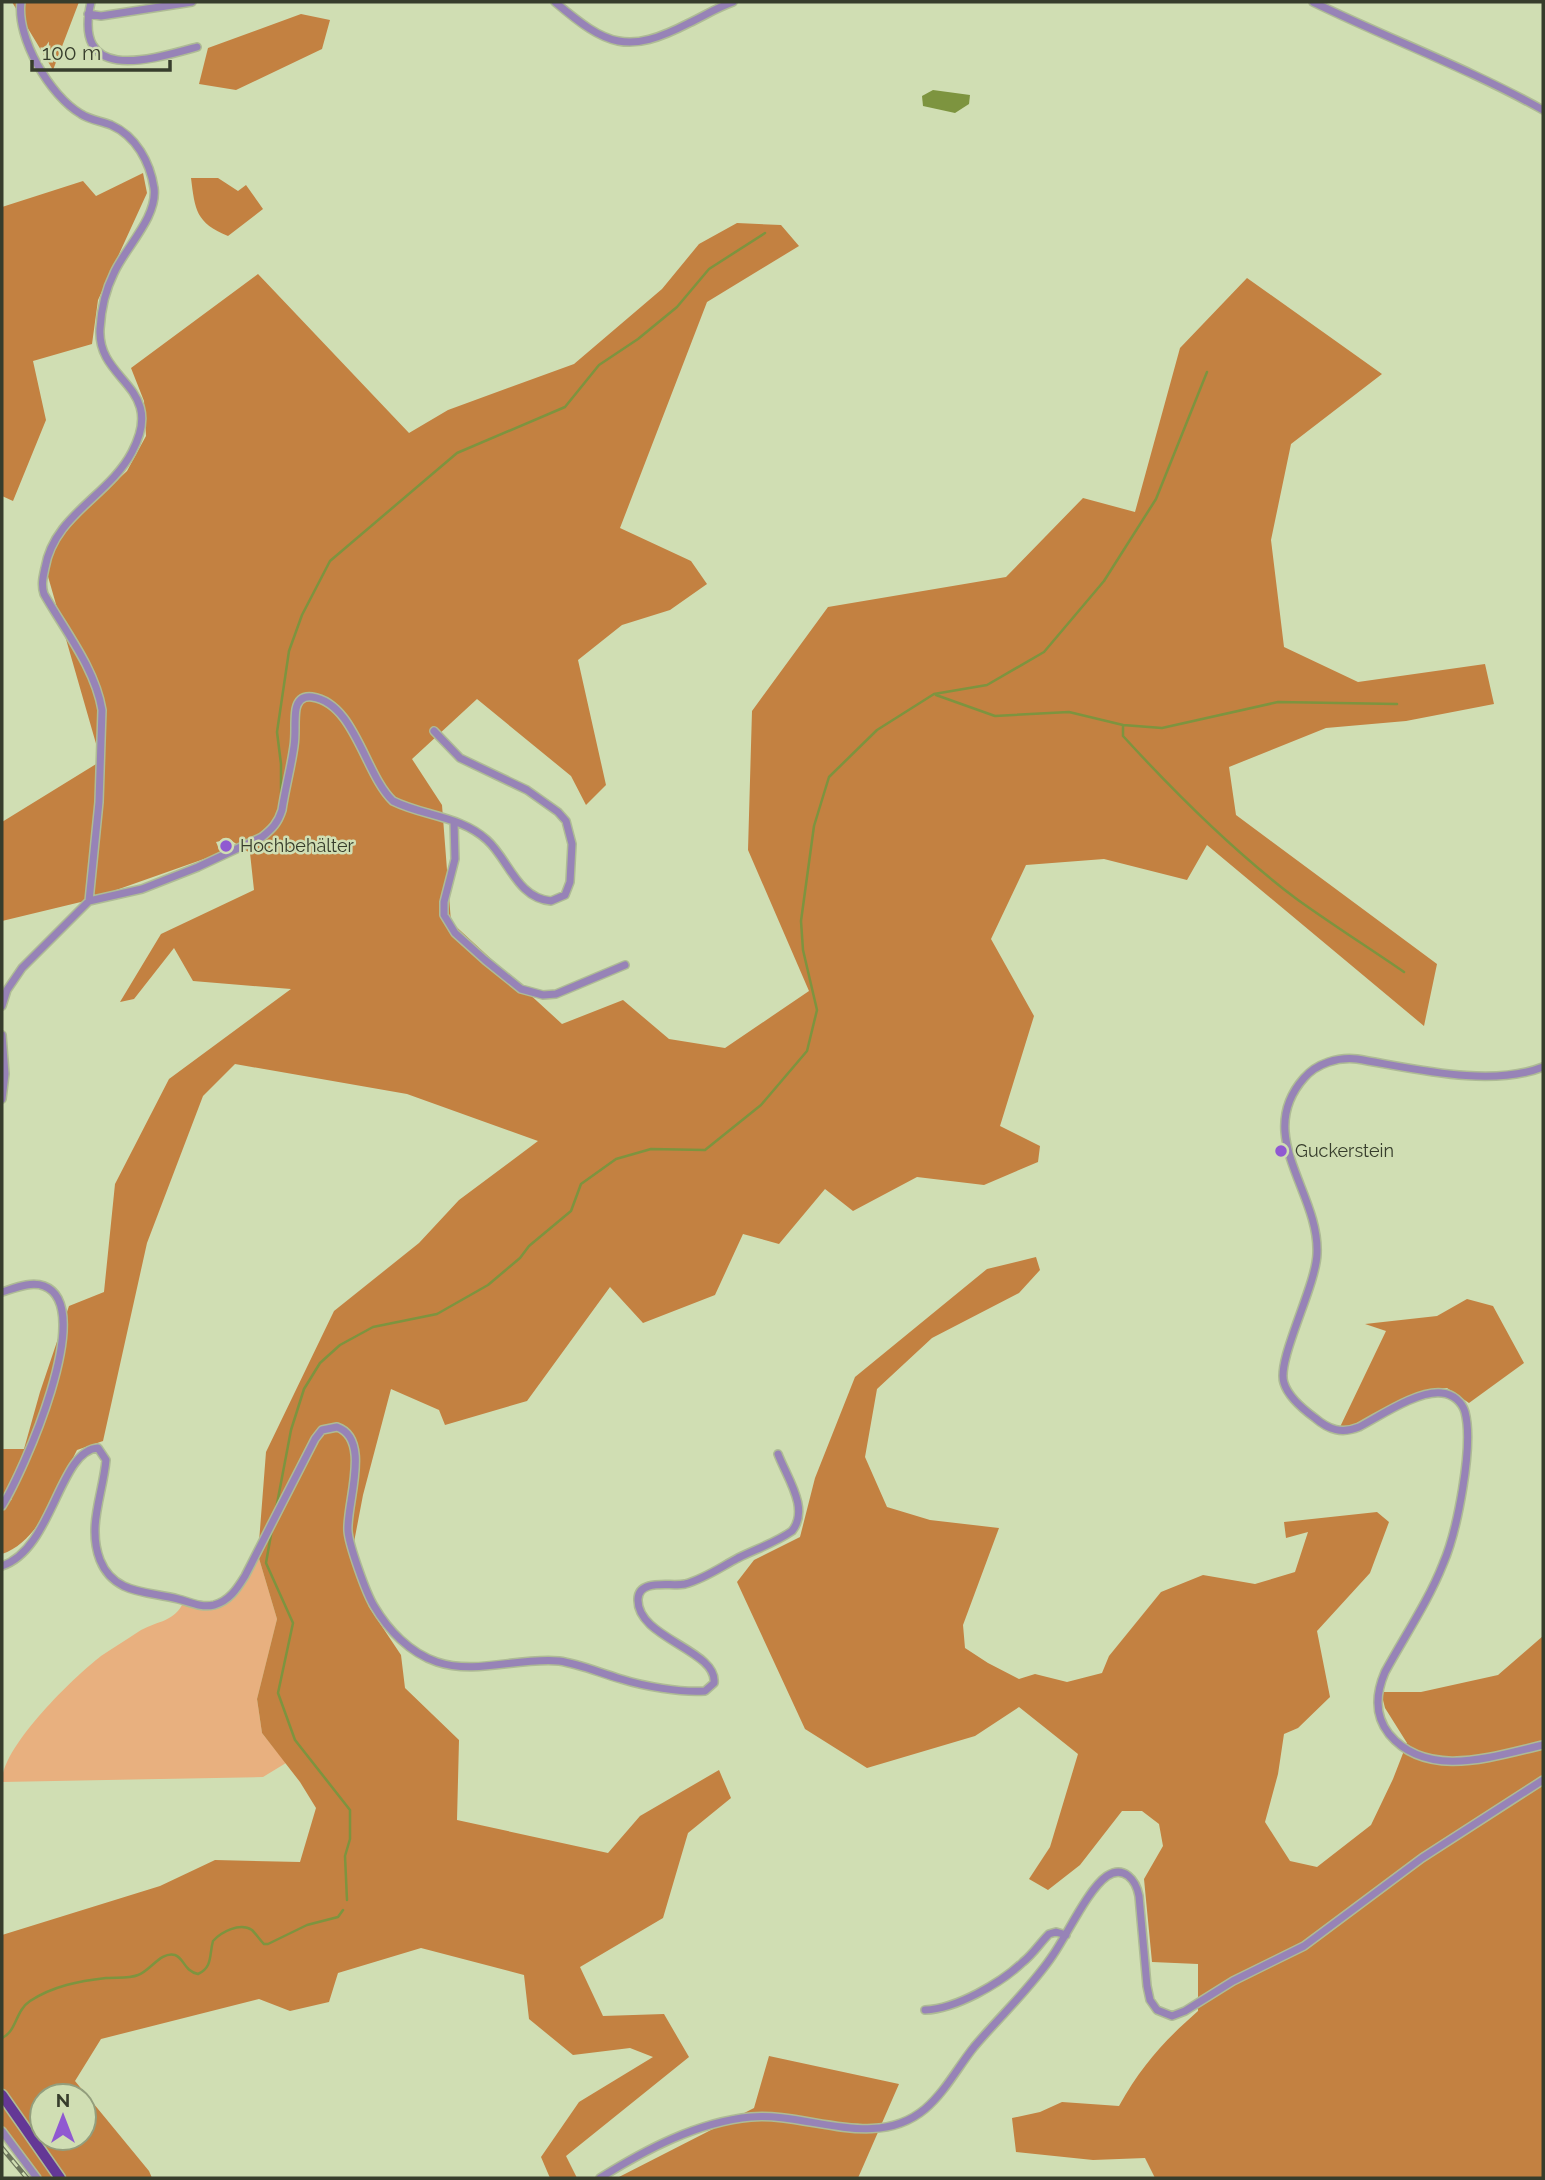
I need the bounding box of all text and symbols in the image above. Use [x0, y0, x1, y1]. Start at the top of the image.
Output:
scale bar [32, 28, 170, 72]
text: 100 m [42, 40, 101, 65]
place label: Hochbehälter [240, 835, 355, 856]
marker: Hochbehälter [218, 838, 234, 854]
place label: Guckerstein [1295, 1140, 1394, 1161]
marker: Guckerstein [1273, 1143, 1289, 1159]
north arrow [28, 2082, 98, 2152]
text: N [56, 2089, 70, 2111]

